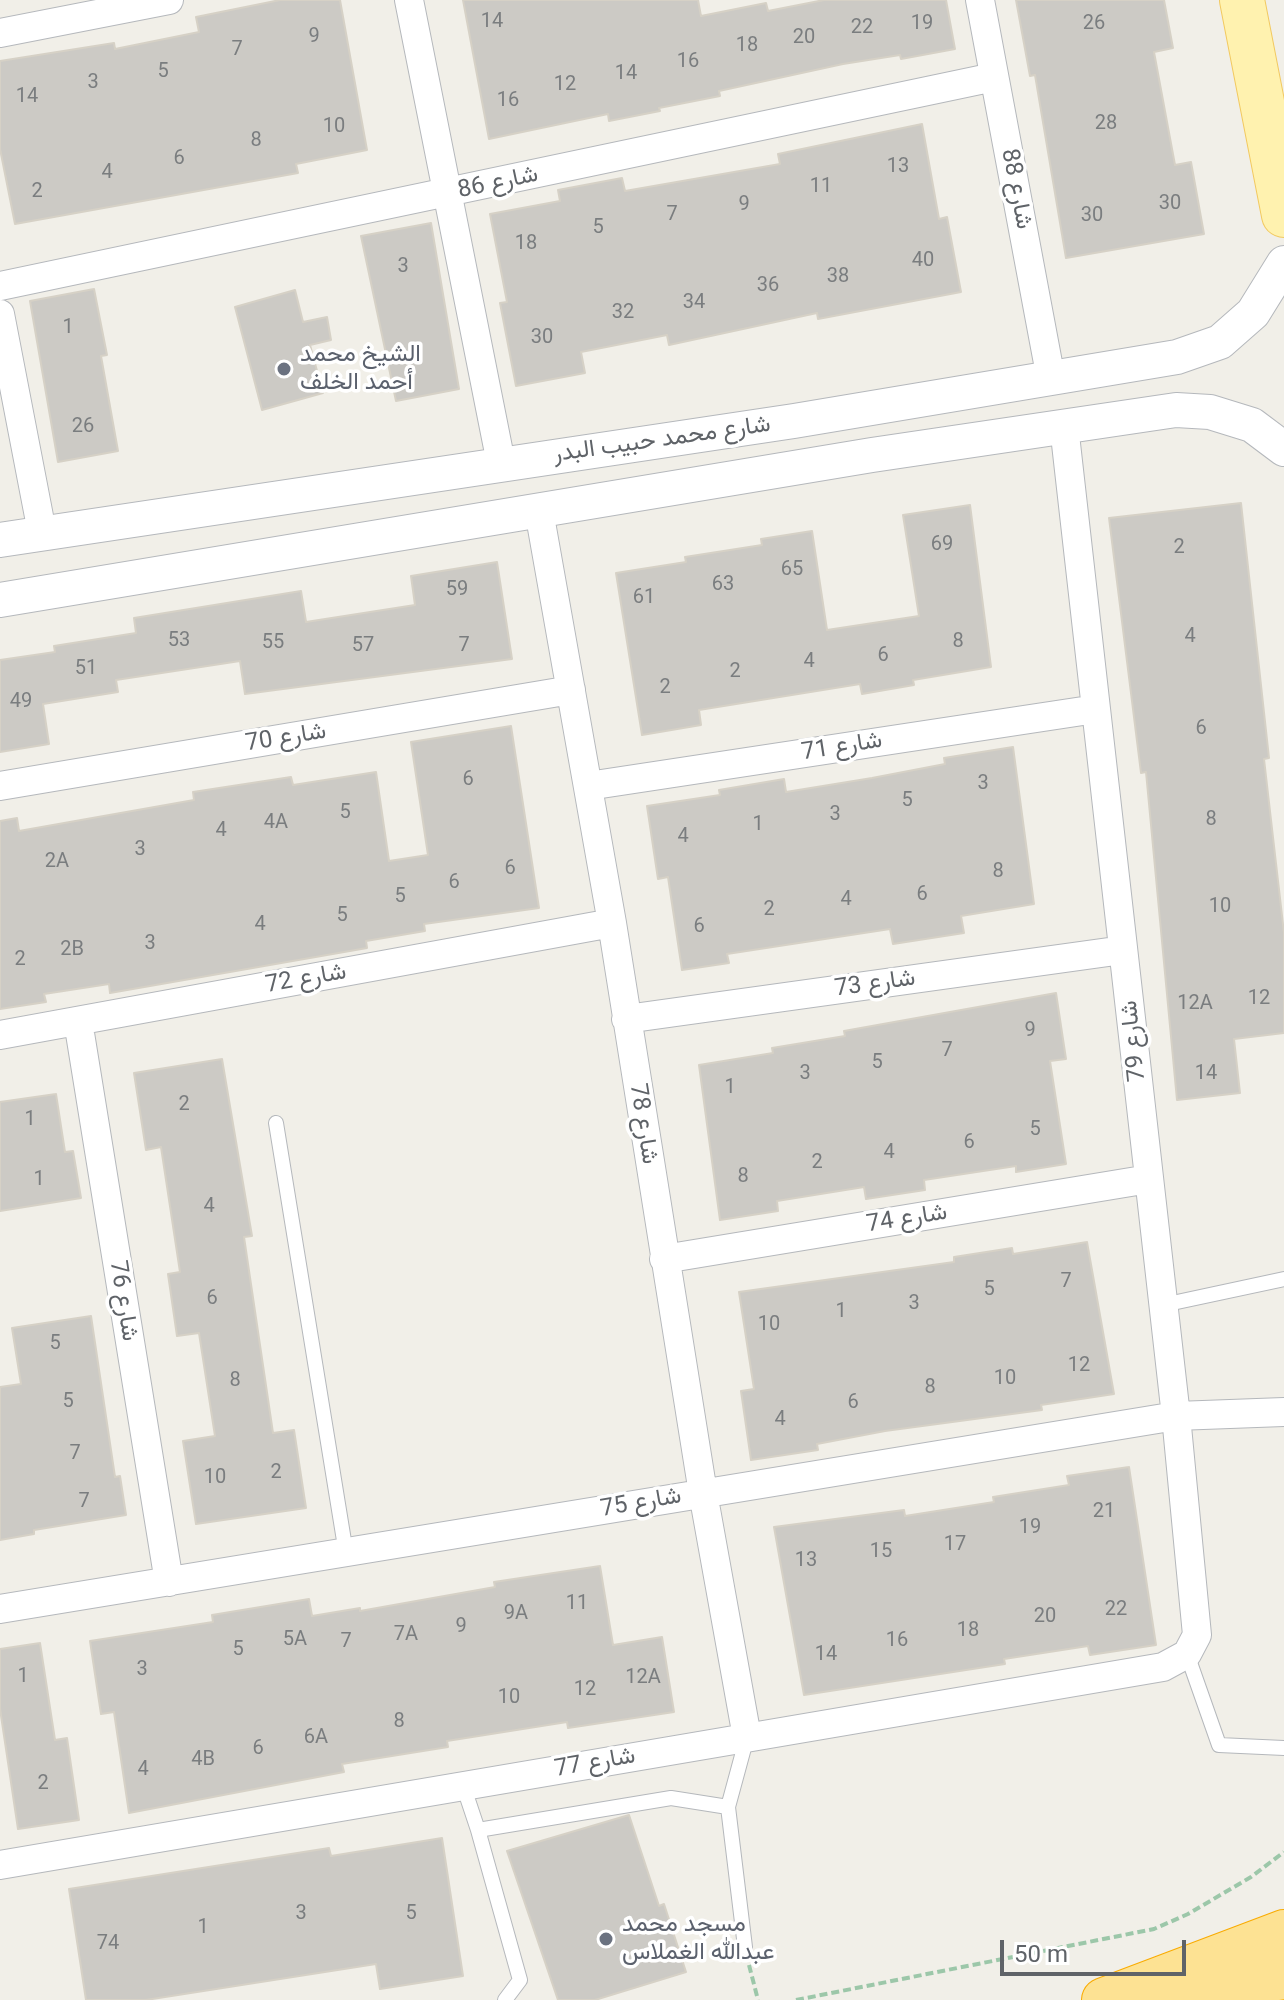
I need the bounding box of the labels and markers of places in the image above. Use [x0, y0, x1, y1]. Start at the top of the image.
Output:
place label: الشيخ محمد أحمد الخلف [300, 341, 421, 397]
marker: الشيخ محمد أحمد الخلف [275, 360, 293, 378]
place label: مسجد محمد عبدالله الغملاس [622, 1911, 775, 1967]
marker: مسجد محمد عبدالله الغملاس [597, 1930, 615, 1948]

